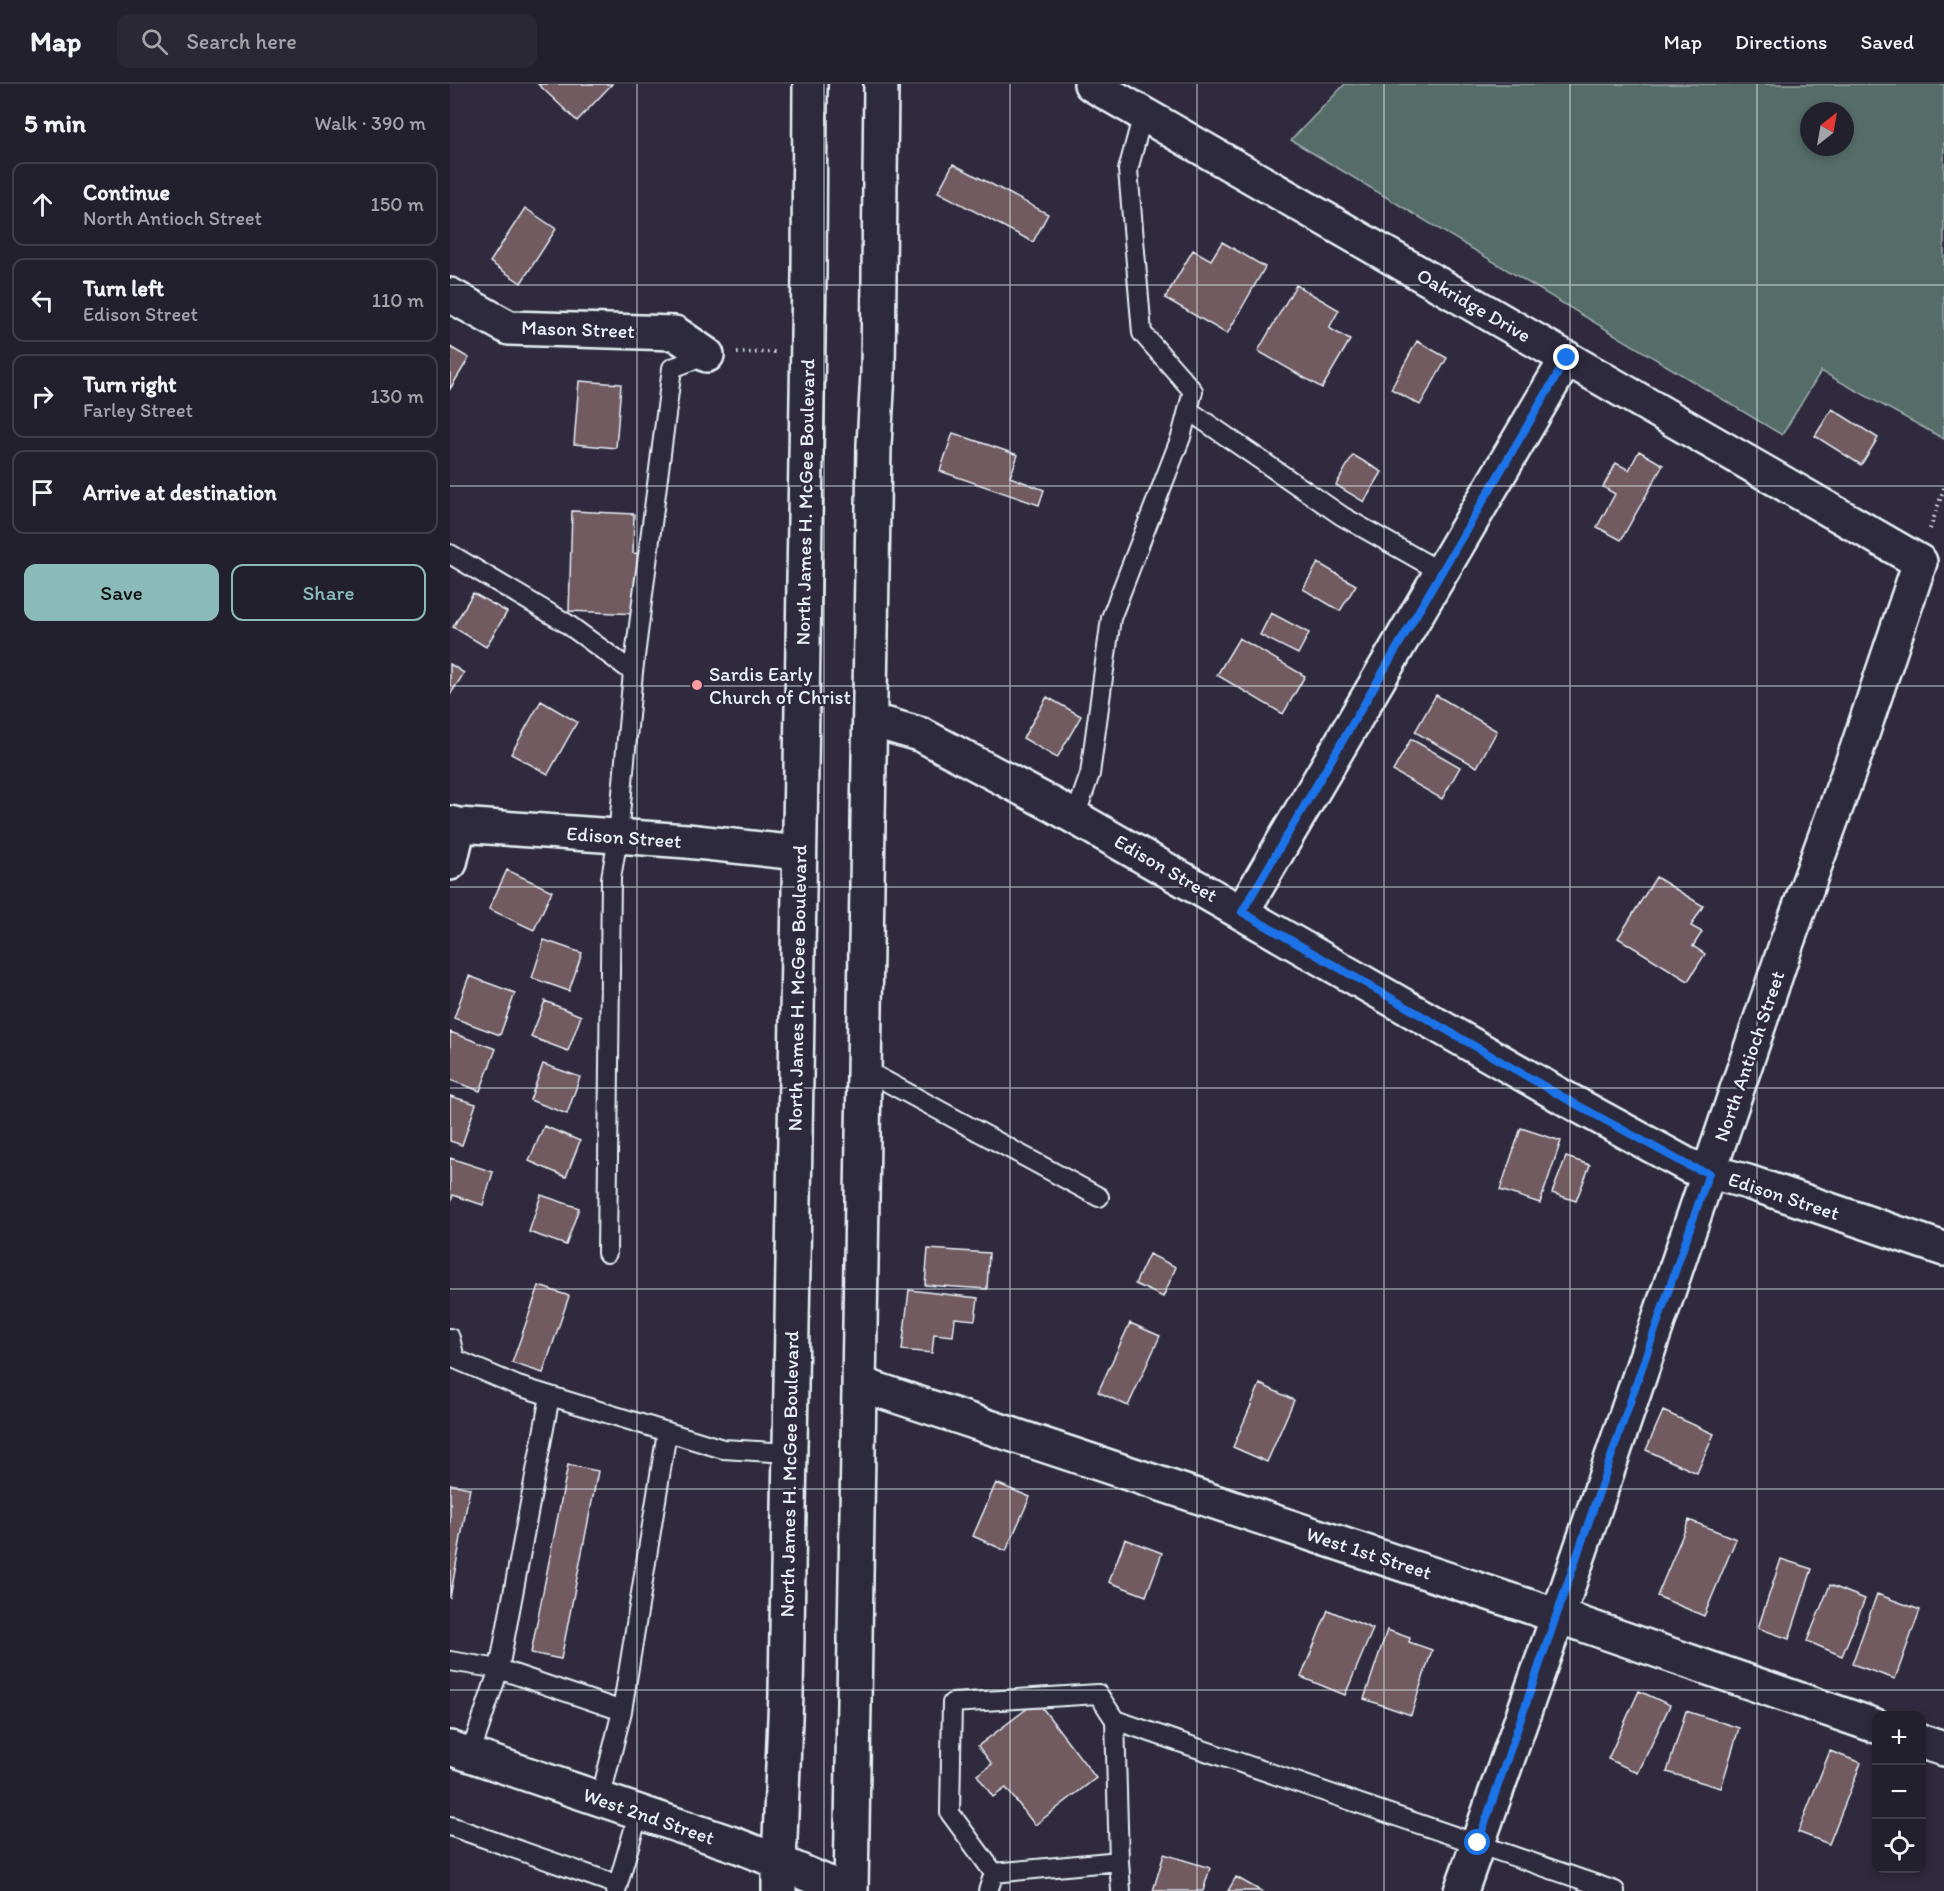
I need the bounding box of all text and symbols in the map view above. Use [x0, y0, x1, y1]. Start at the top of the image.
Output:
search box [117, 14, 537, 68]
text: Map [30, 24, 81, 58]
icon: search [138, 25, 171, 58]
text: Search here [186, 28, 297, 55]
text: Map [1664, 29, 1702, 54]
text: Directions [1735, 29, 1827, 54]
text: Saved [1860, 29, 1914, 54]
north arrow [1800, 102, 1854, 156]
text: 5 min [24, 107, 86, 139]
text: Walk · 390 m [315, 111, 426, 135]
text: Continue [83, 179, 170, 206]
icon: ahead [26, 188, 59, 221]
text: 150 m [371, 192, 424, 216]
text: North Antioch Street [83, 206, 262, 230]
street label: Oakridge Drive [1413, 263, 1535, 347]
text: Turn left [83, 275, 164, 302]
icon: left [26, 284, 59, 317]
text: 110 m [372, 288, 424, 312]
text: Edison Street [83, 302, 198, 326]
street label: Mason Street [521, 315, 636, 343]
route end [1553, 344, 1579, 370]
street label: North James H. McGee Boulevard [790, 358, 820, 646]
text: Turn right [83, 371, 177, 398]
icon: right [26, 380, 59, 413]
text: 130 m [370, 384, 424, 408]
text: Farley Street [83, 398, 193, 422]
icon: arrive [26, 476, 59, 509]
text: Arrive at destination [83, 479, 277, 506]
button: Save [24, 564, 219, 621]
button: Share [231, 564, 426, 621]
place label: Sardis Early Church of Christ [709, 662, 851, 709]
marker: Sardis Early Church of Christ [690, 678, 704, 692]
street label: Edison Street [566, 821, 682, 853]
street label: Edison Street [1110, 829, 1222, 907]
street label: North James H. McGee Boulevard [782, 844, 812, 1132]
street label: North Antioch Street [1709, 967, 1789, 1145]
street label: Edison Street [1726, 1167, 1842, 1225]
street label: North James H. McGee Boulevard [774, 1330, 804, 1618]
street label: West 1st Street [1303, 1521, 1435, 1585]
map controls [1872, 1711, 1926, 1873]
button: + [1872, 1711, 1926, 1765]
button: − [1872, 1765, 1926, 1819]
street label: West 2nd Street [580, 1782, 718, 1850]
button: locate [1872, 1819, 1926, 1873]
route start [1464, 1829, 1490, 1855]

